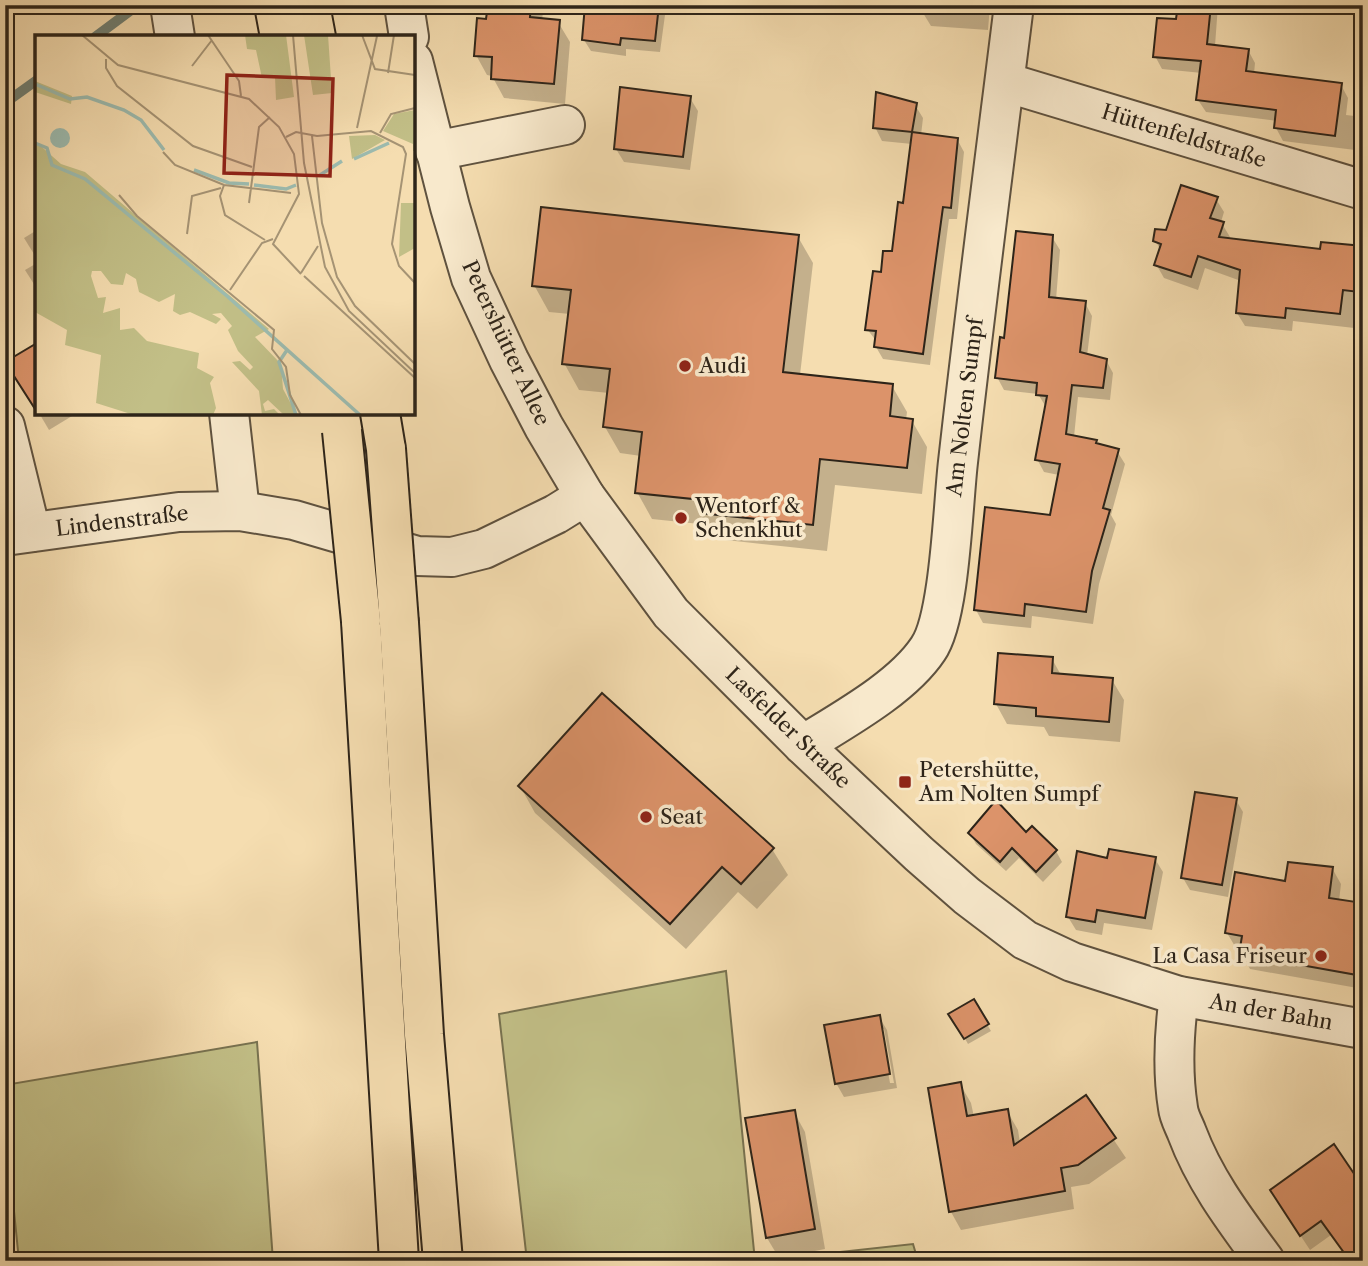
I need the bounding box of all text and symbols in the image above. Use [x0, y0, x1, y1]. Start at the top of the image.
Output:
inset map [35, 35, 415, 415]
street label: Hüttenfeldstraße [1099, 99, 1269, 172]
street label: Petershütter Allee [457, 256, 556, 429]
street label: Am Nolten Sumpf [941, 314, 988, 499]
place label: Audi [698, 353, 746, 378]
marker: Audi [677, 358, 693, 374]
place label: Wentorf & Schenkhut [694, 493, 803, 542]
street label: Lindenstraße [54, 500, 190, 541]
marker: Wentorf & Schenkhut [673, 510, 689, 526]
street label: Lasfelder Straße [721, 662, 856, 794]
place label: Petershütte, Am Nolten Sumpf [918, 757, 1102, 806]
marker: Petershütte, Am Nolten Sumpf [897, 774, 913, 790]
place label: Seat [660, 804, 703, 829]
marker: Seat [638, 809, 654, 825]
place label: La Casa Friseur [1152, 943, 1307, 968]
marker: La Casa Friseur [1313, 948, 1329, 964]
street label: An der Bahn [1206, 988, 1335, 1035]

